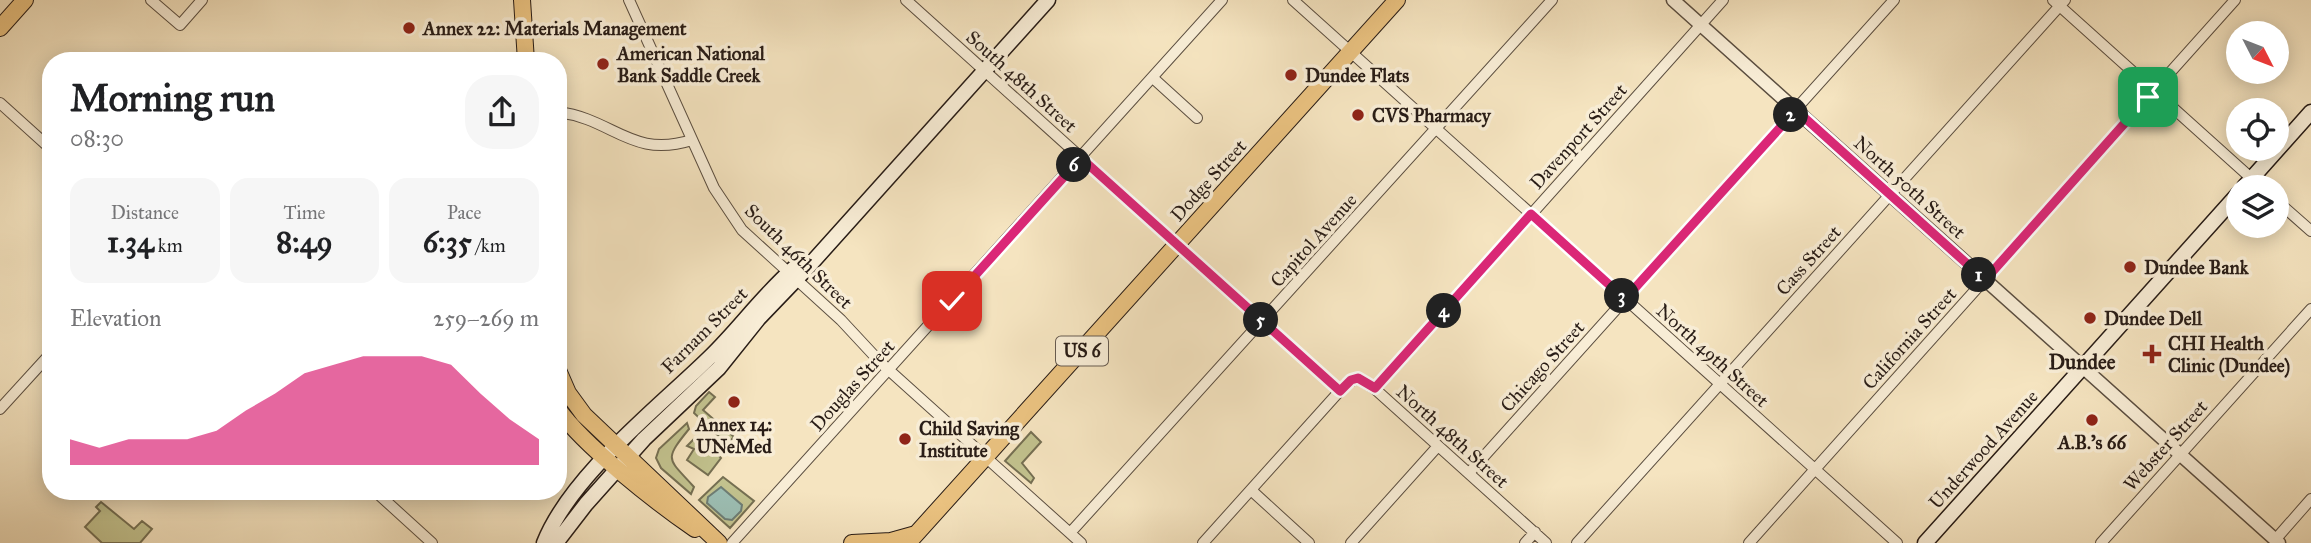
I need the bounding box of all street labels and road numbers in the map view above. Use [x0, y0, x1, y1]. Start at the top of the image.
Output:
street label: South 48th Street [961, 26, 1082, 137]
street label: Davenport Street [1525, 79, 1632, 194]
street label: North 50th Street [1849, 131, 1970, 244]
street label: Dodge Street [1166, 134, 1252, 227]
street label: Capitol Avenue [1265, 189, 1362, 292]
street label: South 46th Street [740, 199, 858, 314]
street label: Cass Street [1771, 220, 1846, 300]
street label: Farnam Street [656, 282, 753, 378]
street label: California Street [1858, 282, 1961, 394]
street label: North 49th Street [1652, 299, 1774, 412]
street label: Chicago Street [1495, 316, 1590, 417]
street label: Douglas Street [805, 335, 900, 436]
road number: US 6 [1056, 337, 1108, 366]
street label: North 48th Street [1392, 380, 1514, 493]
street label: Underwood Avenue [1924, 385, 2043, 514]
street label: Webster Street [2119, 395, 2212, 496]

